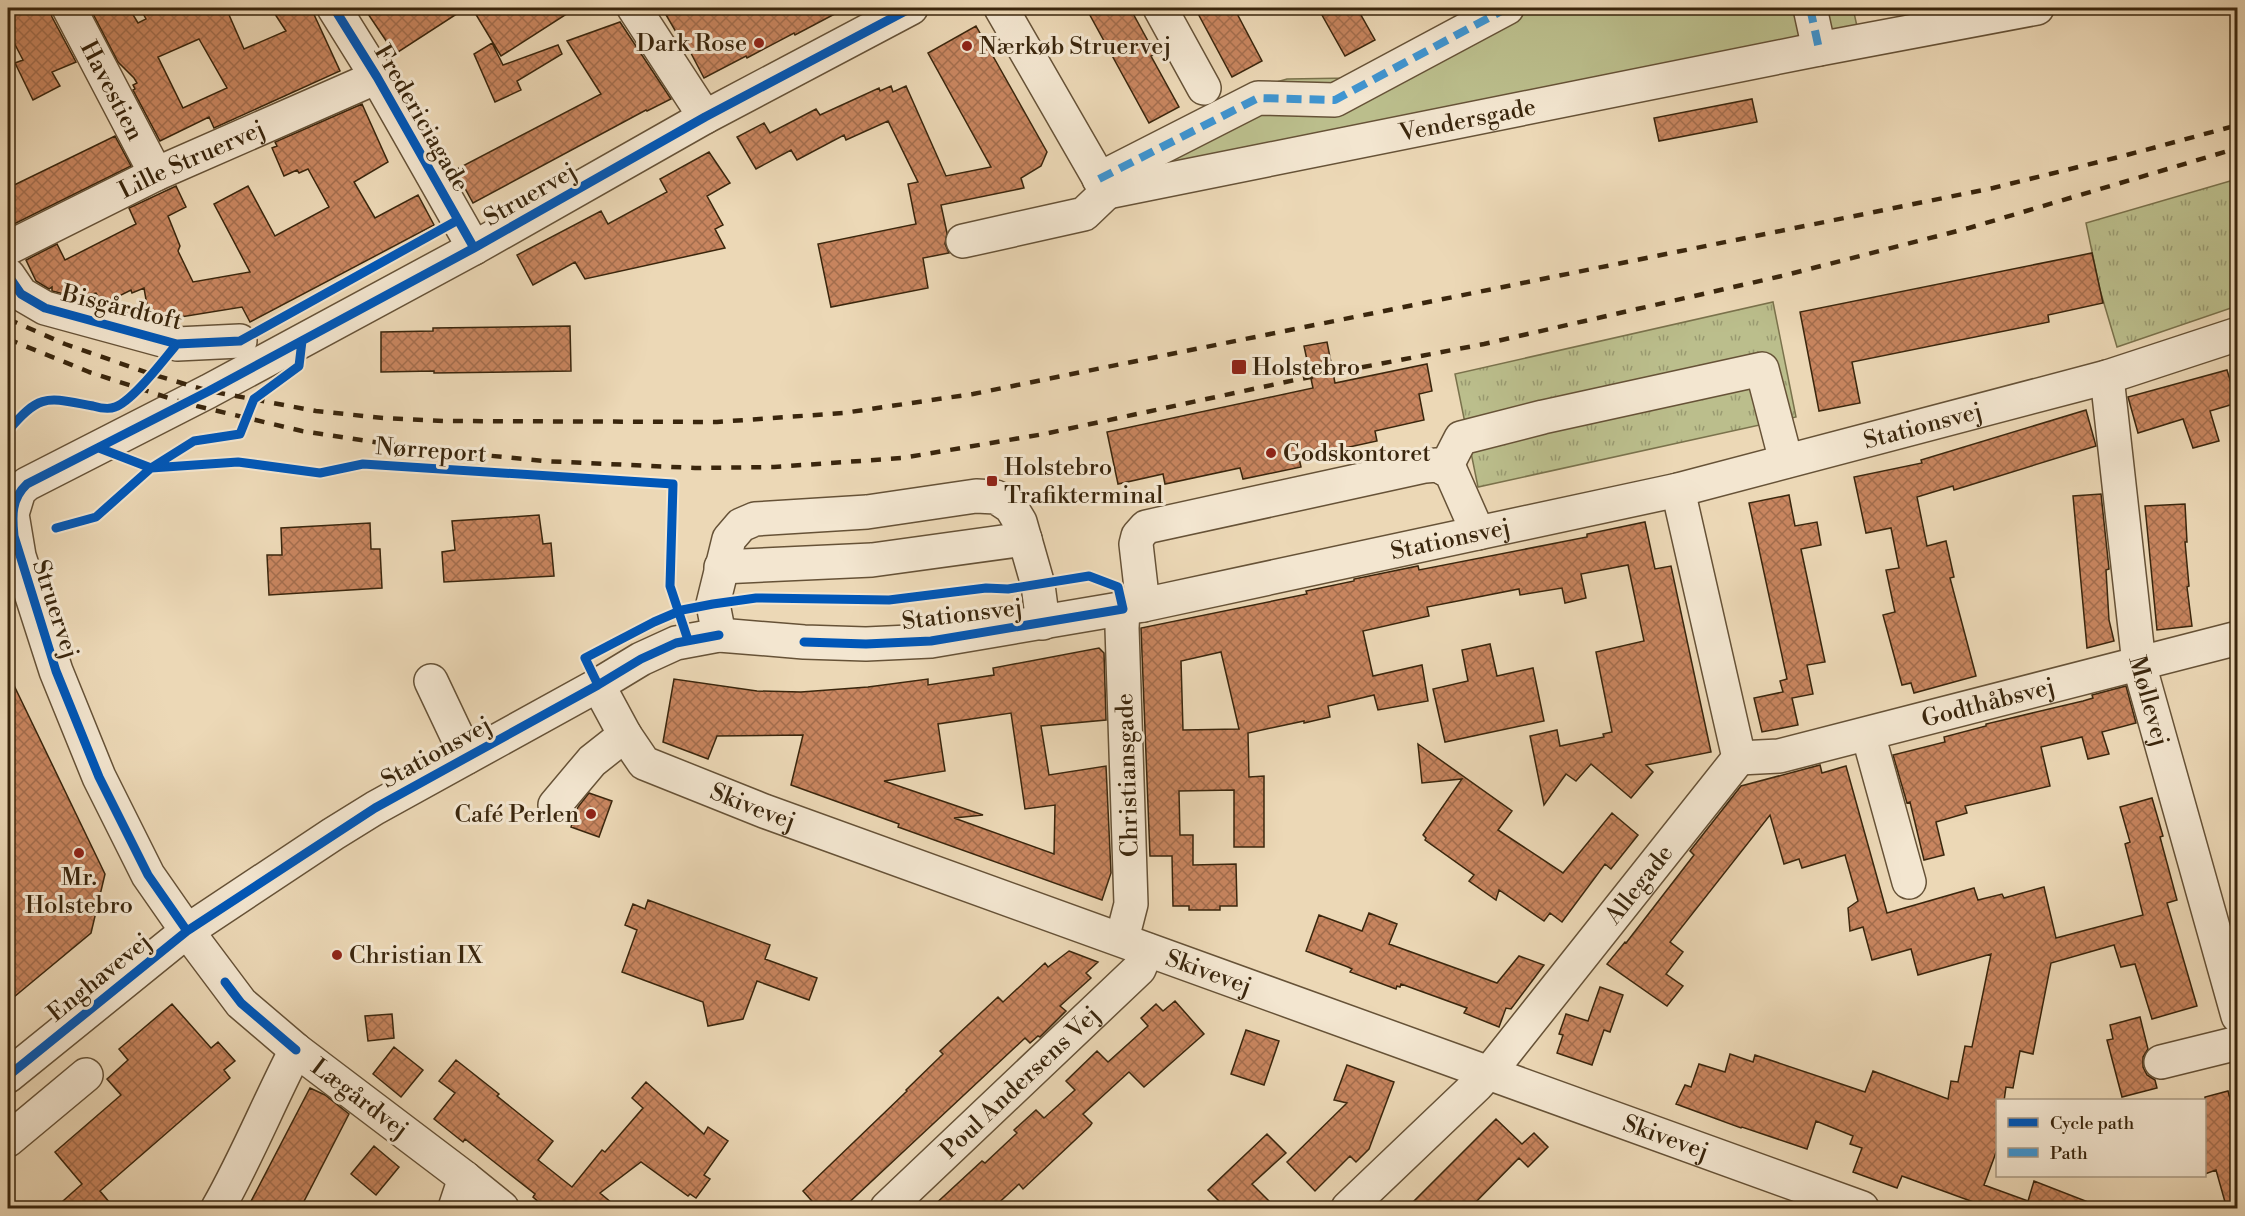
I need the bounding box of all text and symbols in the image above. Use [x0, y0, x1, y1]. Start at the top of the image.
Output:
place label: Dark Rose [636, 29, 747, 59]
place label: Nærkøb Struervej [979, 32, 1171, 62]
street label: Havestien [73, 36, 150, 146]
marker: Dark Rose [752, 36, 766, 50]
marker: Nærkøb Struervej [960, 39, 974, 53]
street label: Fredericiagade [367, 40, 475, 197]
street label: Vendersgade [1396, 92, 1539, 149]
street label: Lille Struervej [114, 114, 270, 206]
street label: Struervej [479, 156, 582, 233]
street label: Bisgårdtoft [57, 278, 186, 338]
place label: Holstebro [1252, 353, 1360, 383]
marker: Holstebro [1230, 358, 1248, 376]
street label: Stationsvej [1860, 396, 1986, 456]
street label: Nørreport [374, 432, 488, 470]
place label: Godskontoret [1283, 439, 1431, 469]
marker: Godskontoret [1264, 446, 1278, 460]
place label: Holstebro Trafikterminal [1004, 453, 1163, 511]
marker: Holstebro Trafikterminal [985, 474, 999, 488]
street label: Stationsvej [1388, 512, 1513, 567]
street label: Struervej [25, 556, 85, 662]
street label: Stationsvej [900, 593, 1024, 637]
street label: Møllevej [2121, 652, 2175, 750]
street label: Godthåbsvej [1919, 672, 2058, 735]
street label: Christiansgade [1110, 693, 1146, 857]
street label: Stationsvej [376, 710, 497, 795]
street label: Skivevej [705, 777, 800, 837]
place label: Café Perlen [455, 800, 579, 830]
marker: Café Perlen [584, 807, 598, 821]
street label: Allegade [1598, 839, 1680, 932]
marker: Mr. Holstebro [72, 846, 86, 860]
place label: Mr. Holstebro [25, 863, 133, 921]
street label: Enghavevej [42, 927, 158, 1029]
place label: Christian IX [349, 941, 483, 971]
street label: Skivevej [1161, 943, 1256, 1002]
marker: Christian IX [330, 948, 344, 962]
street label: Poul Andersens Vej [934, 1000, 1106, 1165]
street label: Lægårdvej [305, 1052, 414, 1145]
legend [1996, 1099, 2206, 1177]
street label: Skivevej [1618, 1109, 1713, 1167]
text: Cycle path [2050, 1112, 2134, 1135]
text: Path [2050, 1142, 2088, 1165]

